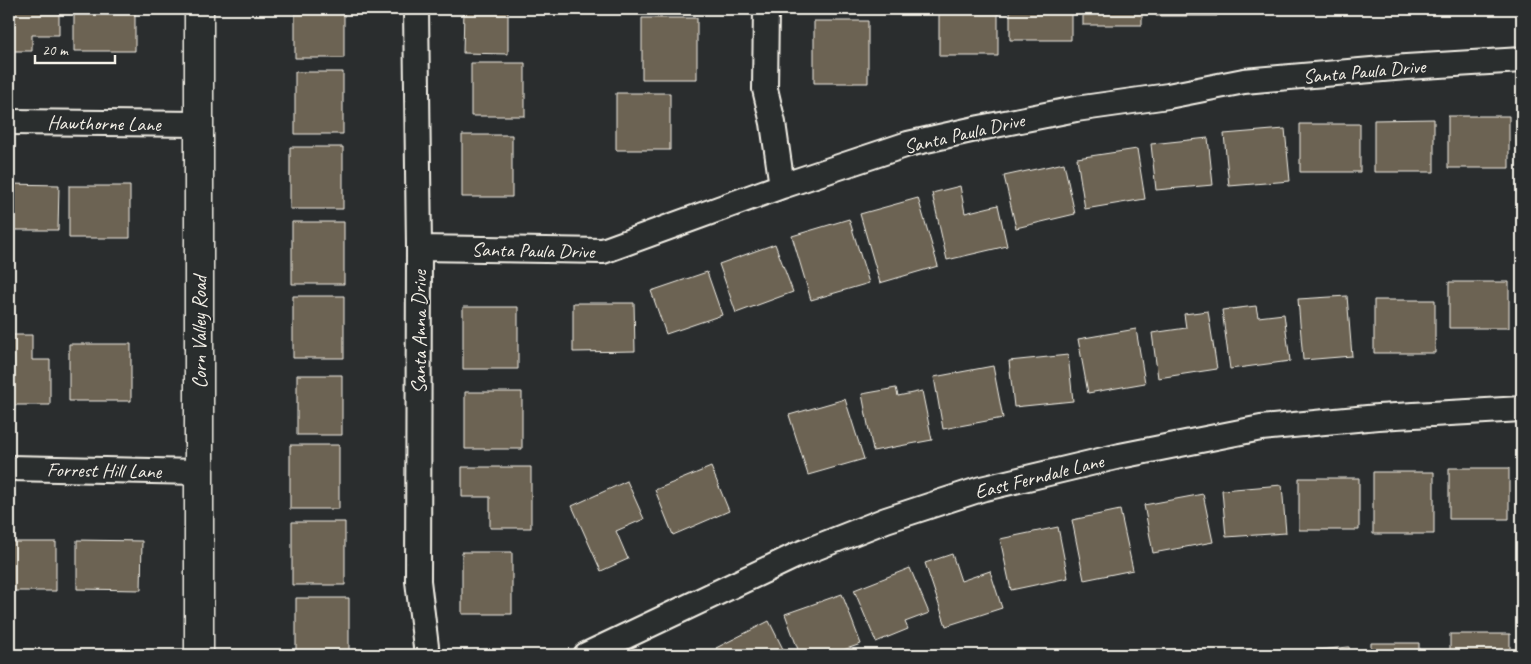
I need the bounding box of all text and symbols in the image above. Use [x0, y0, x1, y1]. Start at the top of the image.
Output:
scale bar [35, 32, 115, 64]
text: 20 m [42, 41, 69, 60]
street label: Santa Paula Drive [1302, 54, 1428, 89]
street label: Santa Paula Drive [902, 107, 1028, 159]
street label: Hawthorne Lane [47, 110, 162, 137]
street label: Santa Paula Drive [471, 237, 596, 264]
street label: Santa Anna Drive [407, 269, 432, 394]
street label: Corn Valley Road [187, 272, 212, 388]
street label: East Ferndale Lane [972, 448, 1108, 505]
street label: Forrest Hill Lane [47, 457, 163, 484]

